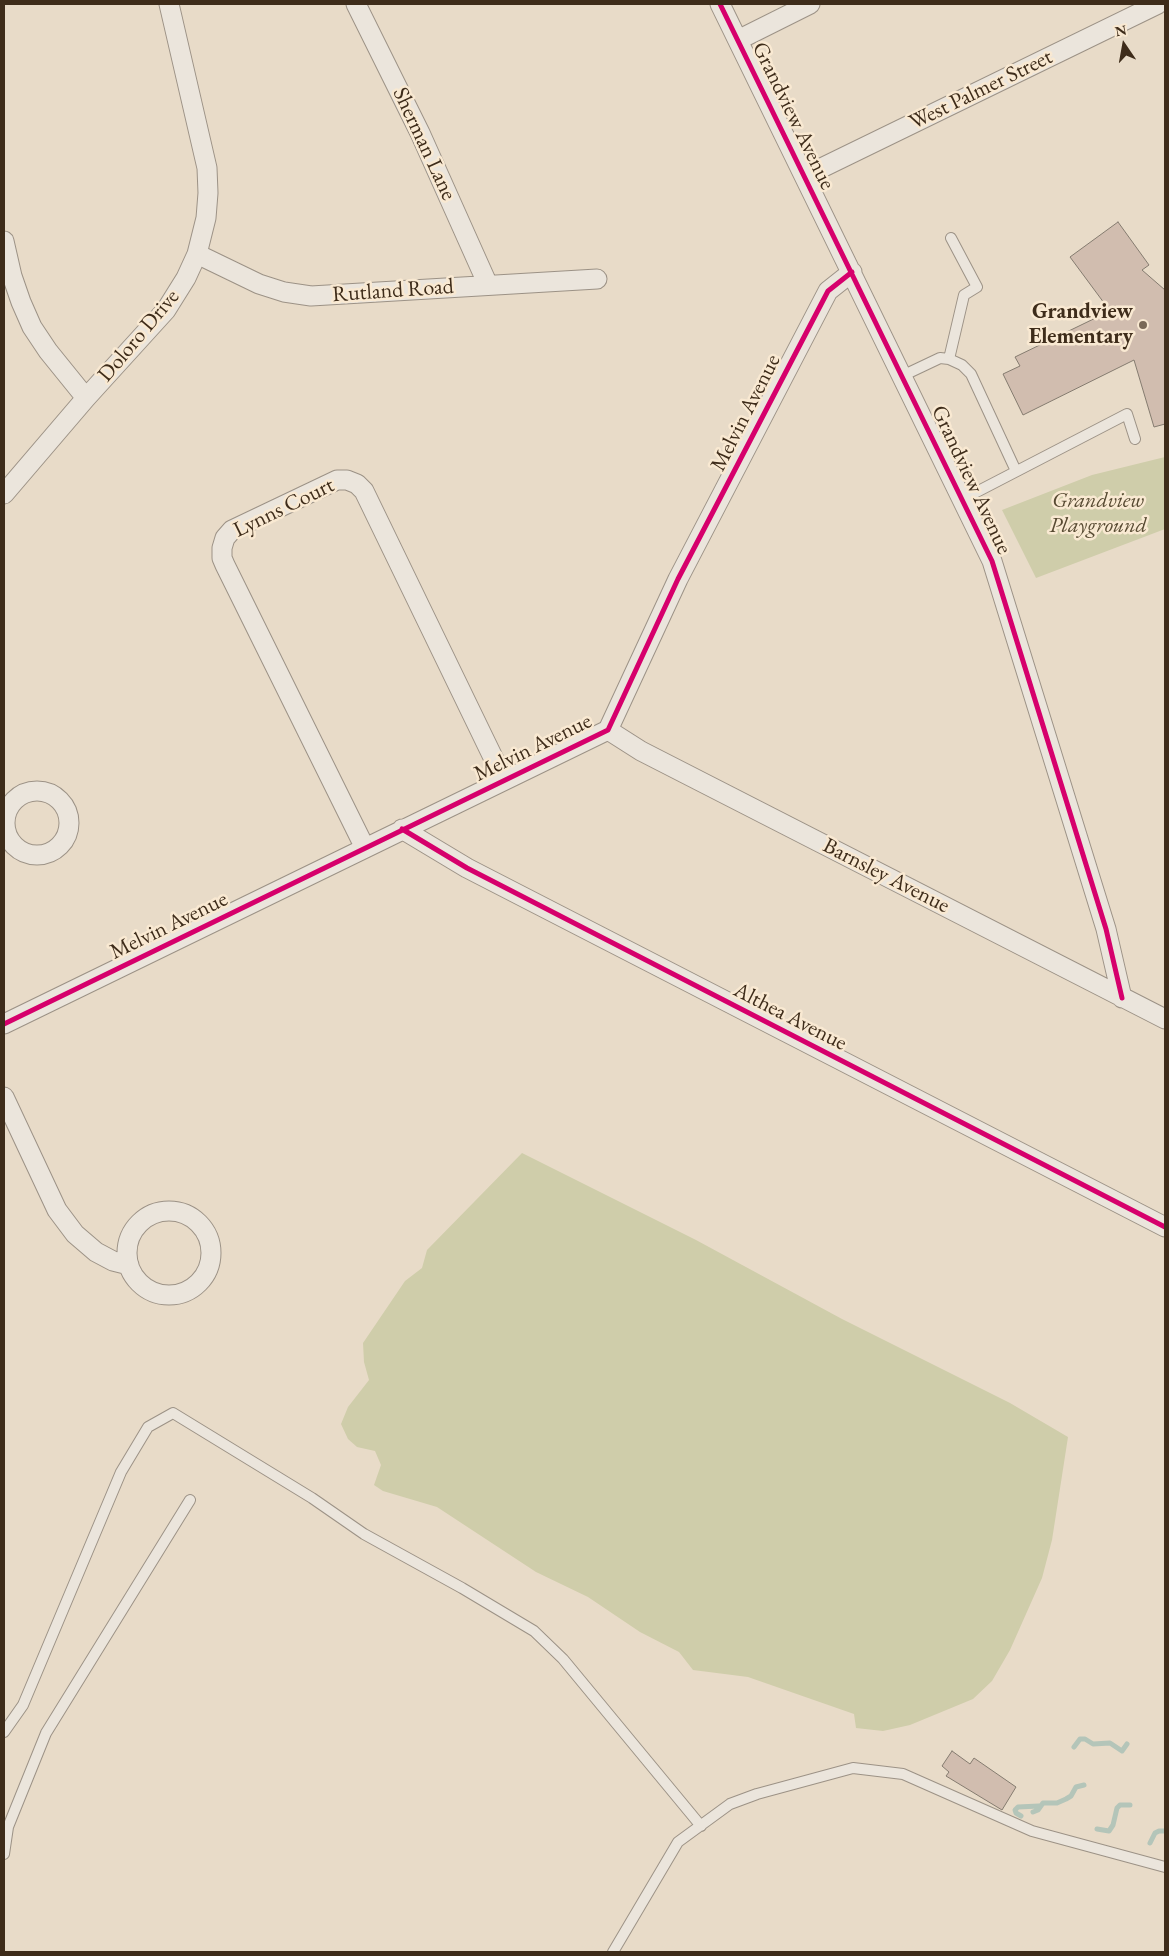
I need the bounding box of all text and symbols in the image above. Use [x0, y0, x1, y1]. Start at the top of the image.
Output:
north arrow [1099, 20, 1149, 70]
text: N [1113, 20, 1128, 40]
street label: Grandview Avenue [746, 38, 840, 194]
street label: West Palmer Street [905, 44, 1057, 136]
street label: Sherman Lane [386, 83, 462, 205]
street label: Rutland Road [332, 274, 454, 308]
street label: Doloro Drive [93, 284, 185, 388]
place label: Grandview Elementary [1029, 299, 1133, 350]
marker: Grandview Elementary [1137, 319, 1149, 331]
street label: Melvin Avenue [705, 350, 787, 476]
street label: Grandview Avenue [925, 401, 1017, 559]
street label: Lynns Court [229, 472, 339, 544]
park label: Grandview Playground [1049, 488, 1147, 540]
street label: Melvin Avenue [470, 708, 596, 788]
street label: Barnsley Avenue [818, 833, 954, 919]
street label: Melvin Avenue [106, 886, 232, 966]
street label: Althea Avenue [729, 977, 851, 1057]

